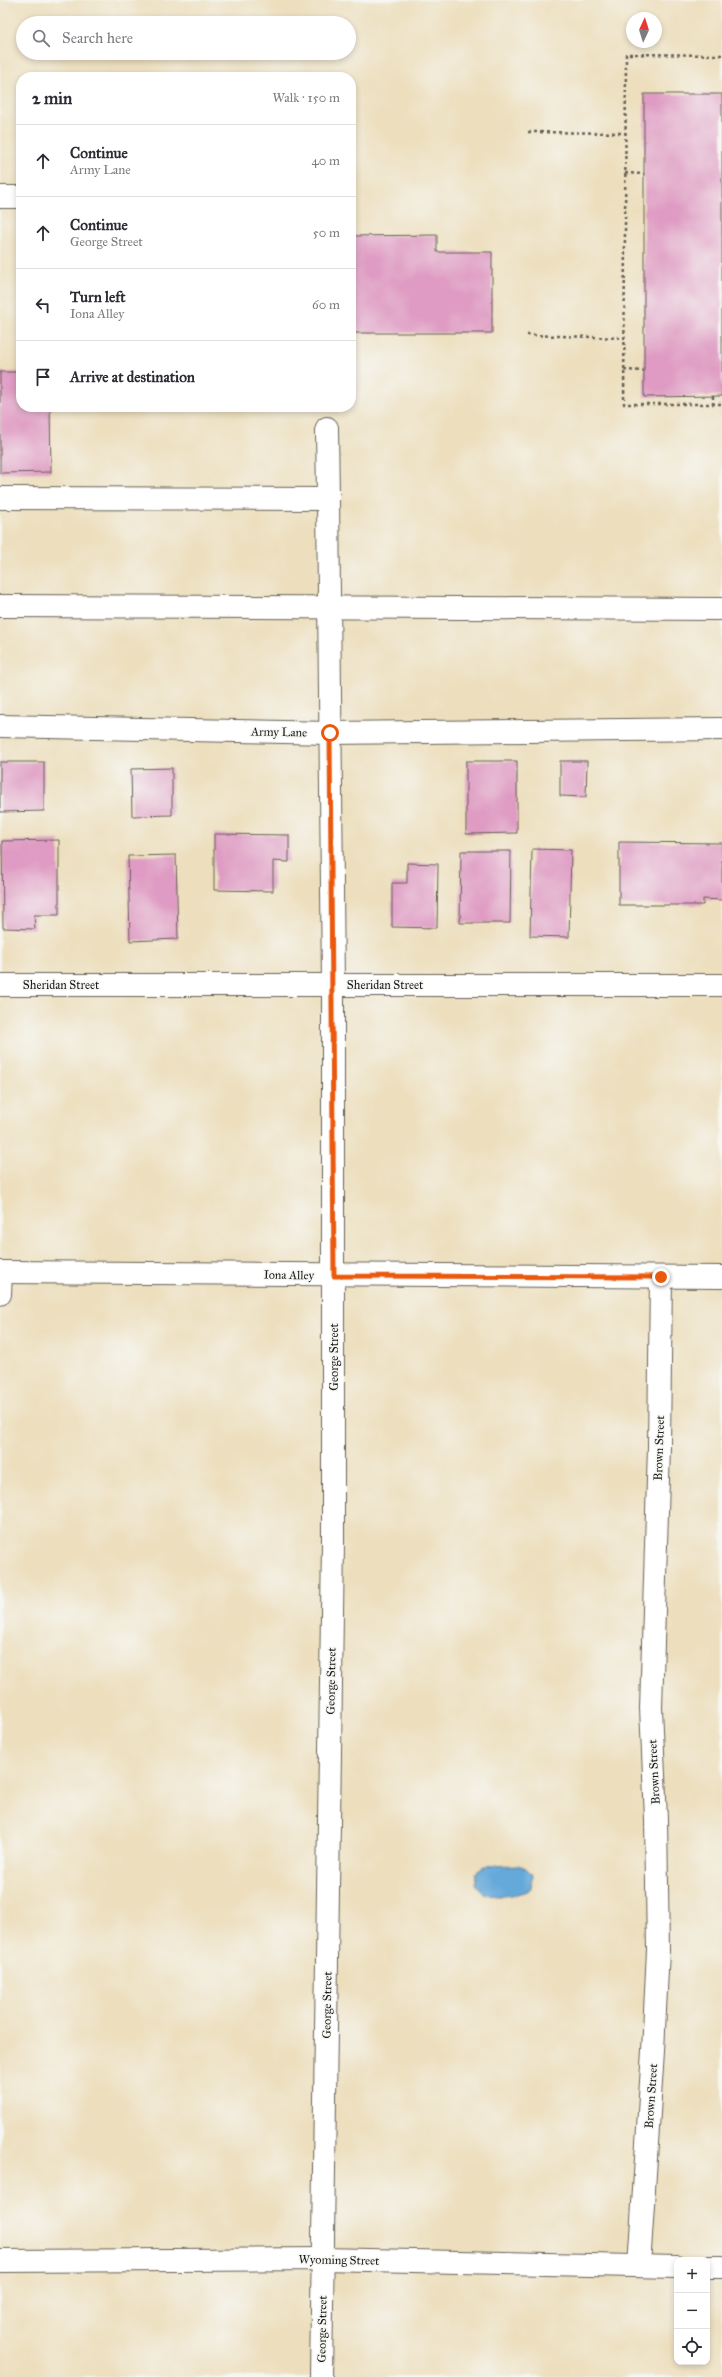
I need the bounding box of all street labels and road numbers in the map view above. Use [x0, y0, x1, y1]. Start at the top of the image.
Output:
street label: Army Lane [250, 724, 307, 739]
street label: Sheridan Street [23, 978, 100, 992]
street label: Sheridan Street [347, 978, 424, 992]
street label: Iona Alley [264, 1268, 315, 1282]
street label: George Street [327, 1323, 342, 1391]
street label: Brown Street [651, 1414, 667, 1481]
street label: George Street [323, 1646, 340, 1715]
street label: Brown Street [645, 1738, 663, 1805]
street label: George Street [319, 1970, 336, 2039]
street label: Brown Street [642, 2062, 660, 2129]
street label: Wyoming Street [298, 2252, 380, 2269]
street label: George Street [314, 2294, 331, 2363]

